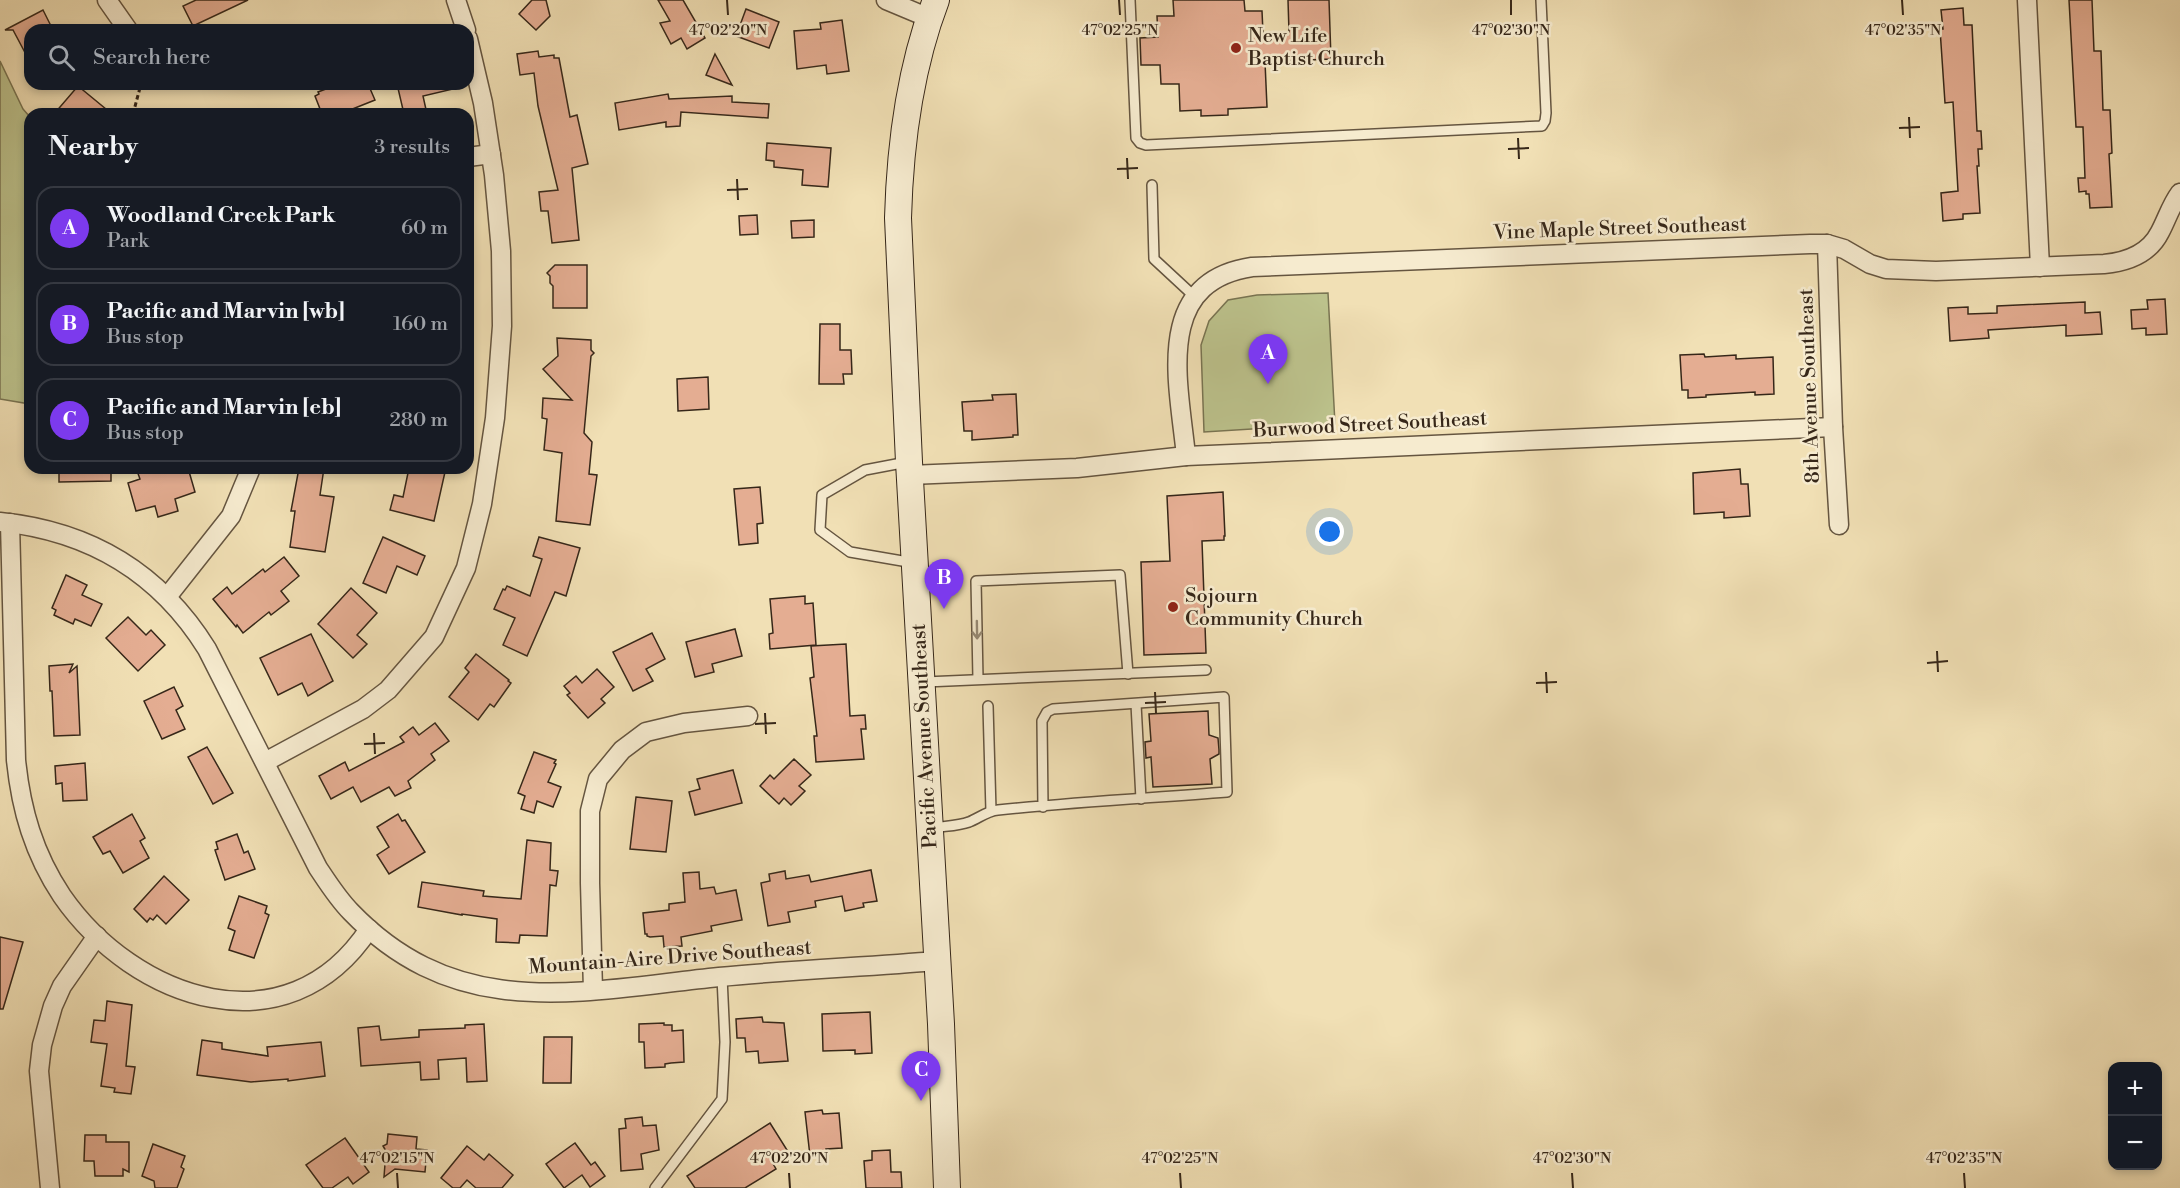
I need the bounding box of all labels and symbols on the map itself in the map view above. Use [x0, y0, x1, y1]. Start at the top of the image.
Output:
text: 47°02'20"N [689, 21, 767, 40]
text: 47°02'25"N [1082, 21, 1158, 40]
text: 47°02'30"N [1472, 21, 1550, 40]
text: 47°02'35"N [1865, 21, 1941, 40]
place label: New Life Baptist Church [1247, 24, 1385, 72]
marker: New Life Baptist Church [1229, 41, 1243, 55]
street label: Vine Maple Street Southeast [1492, 212, 1747, 246]
street label: 8th Avenue Southeast [1794, 288, 1826, 484]
pin: A [1248, 334, 1288, 384]
street label: Burwood Street Southeast [1251, 406, 1488, 444]
your location [1315, 517, 1344, 546]
pin: B [924, 560, 964, 609]
place label: Sojourn Community Church [1185, 584, 1363, 632]
marker: Sojourn Community Church [1166, 600, 1180, 614]
one-way arrow [971, 620, 983, 640]
street label: Pacific Avenue Southeast [907, 623, 943, 849]
street label: Mountain-Aire Drive Southeast [528, 936, 812, 980]
pin: C [902, 1052, 940, 1101]
text: 47°02'15"N [360, 1149, 434, 1168]
text: 47°02'20"N [750, 1149, 828, 1168]
text: 47°02'25"N [1142, 1149, 1218, 1168]
text: 47°02'30"N [1533, 1149, 1611, 1168]
text: 47°02'35"N [1926, 1149, 2002, 1168]

